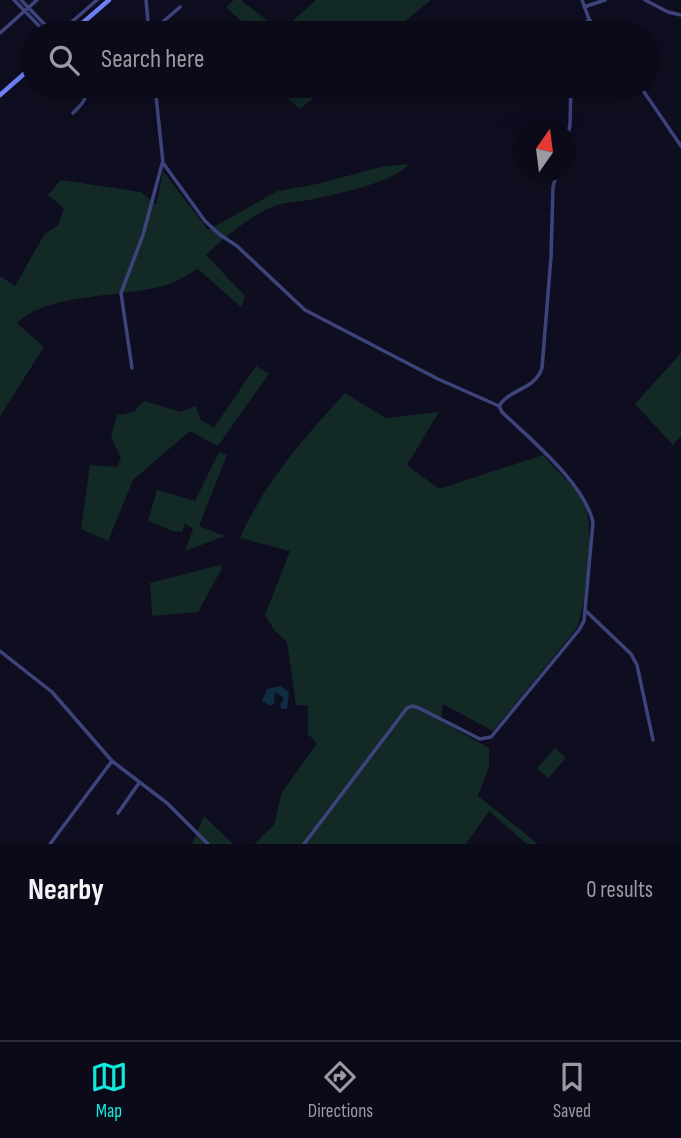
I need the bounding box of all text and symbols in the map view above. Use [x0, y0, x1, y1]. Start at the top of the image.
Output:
search box [21, 21, 660, 98]
icon: search [45, 41, 83, 79]
text: Search here [101, 44, 204, 75]
north arrow [513, 119, 576, 182]
text: Nearby [28, 872, 104, 908]
text: 0 results [586, 876, 653, 904]
tab: Map [90, 1058, 128, 1123]
tab: Directions [308, 1058, 373, 1123]
tab: Saved [553, 1058, 591, 1123]

